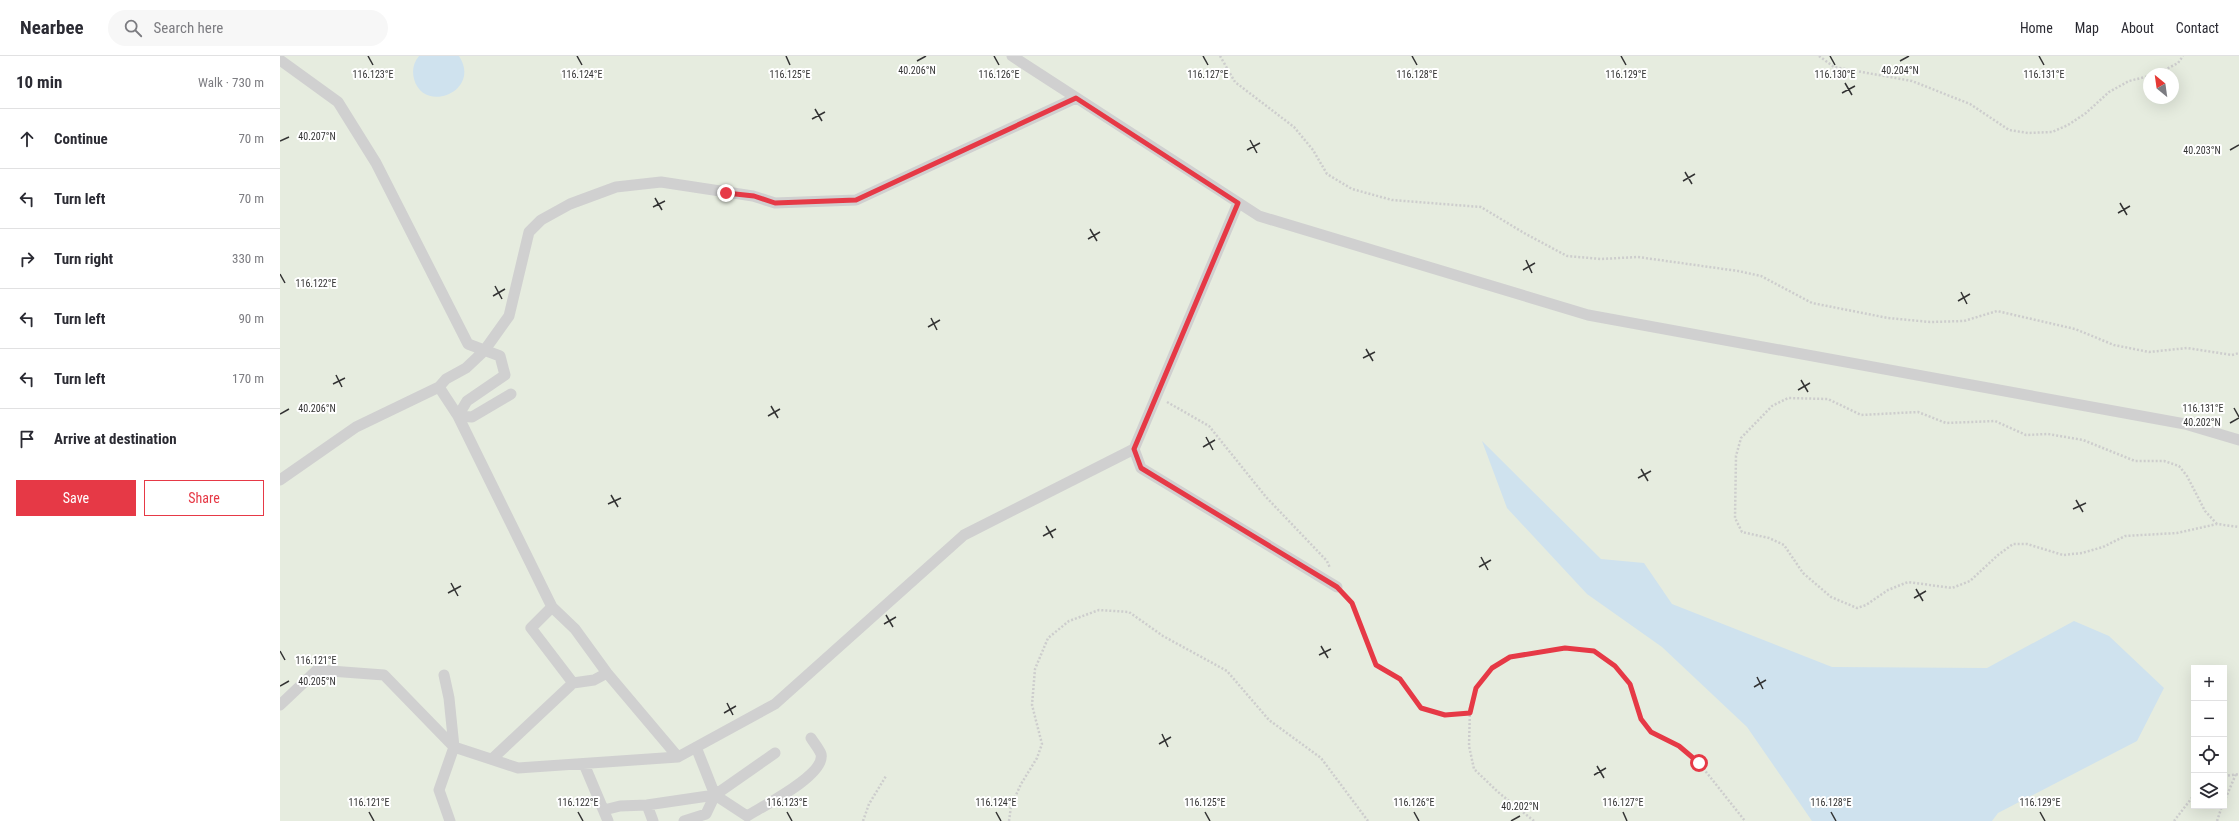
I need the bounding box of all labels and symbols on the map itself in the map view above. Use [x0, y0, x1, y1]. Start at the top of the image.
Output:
text: 40.206°N [898, 65, 936, 76]
text: 40.204°N [1881, 65, 1919, 76]
north arrow [2143, 68, 2179, 104]
text: 116.123°E [353, 69, 394, 80]
text: 116.124°E [562, 69, 603, 80]
text: 116.125°E [770, 69, 811, 80]
text: 116.126°E [979, 69, 1020, 80]
text: 116.127°E [1188, 69, 1229, 80]
text: 116.128°E [1397, 69, 1438, 80]
text: 116.129°E [1606, 69, 1647, 80]
text: 116.130°E [1815, 69, 1856, 80]
text: 116.131°E [2024, 69, 2065, 80]
text: 40.207°N [298, 131, 336, 142]
text: 40.203°N [2183, 145, 2221, 156]
route end [717, 184, 735, 202]
text: 116.122°E [296, 278, 337, 289]
text: 40.206°N [298, 403, 336, 414]
text: 116.131°E [2183, 403, 2224, 414]
text: 40.202°N [2183, 417, 2221, 428]
text: 116.121°E [296, 655, 337, 666]
text: 40.205°N [298, 676, 336, 687]
route start [1690, 754, 1708, 772]
text: 116.121°E [349, 797, 390, 808]
text: 116.122°E [558, 797, 599, 808]
text: 116.123°E [767, 797, 808, 808]
text: 116.124°E [976, 797, 1017, 808]
text: 116.125°E [1185, 797, 1226, 808]
text: 116.126°E [1394, 797, 1435, 808]
text: 116.127°E [1603, 797, 1644, 808]
text: 116.128°E [1811, 797, 1852, 808]
text: 116.129°E [2020, 797, 2061, 808]
text: 40.202°N [1501, 801, 1539, 812]

